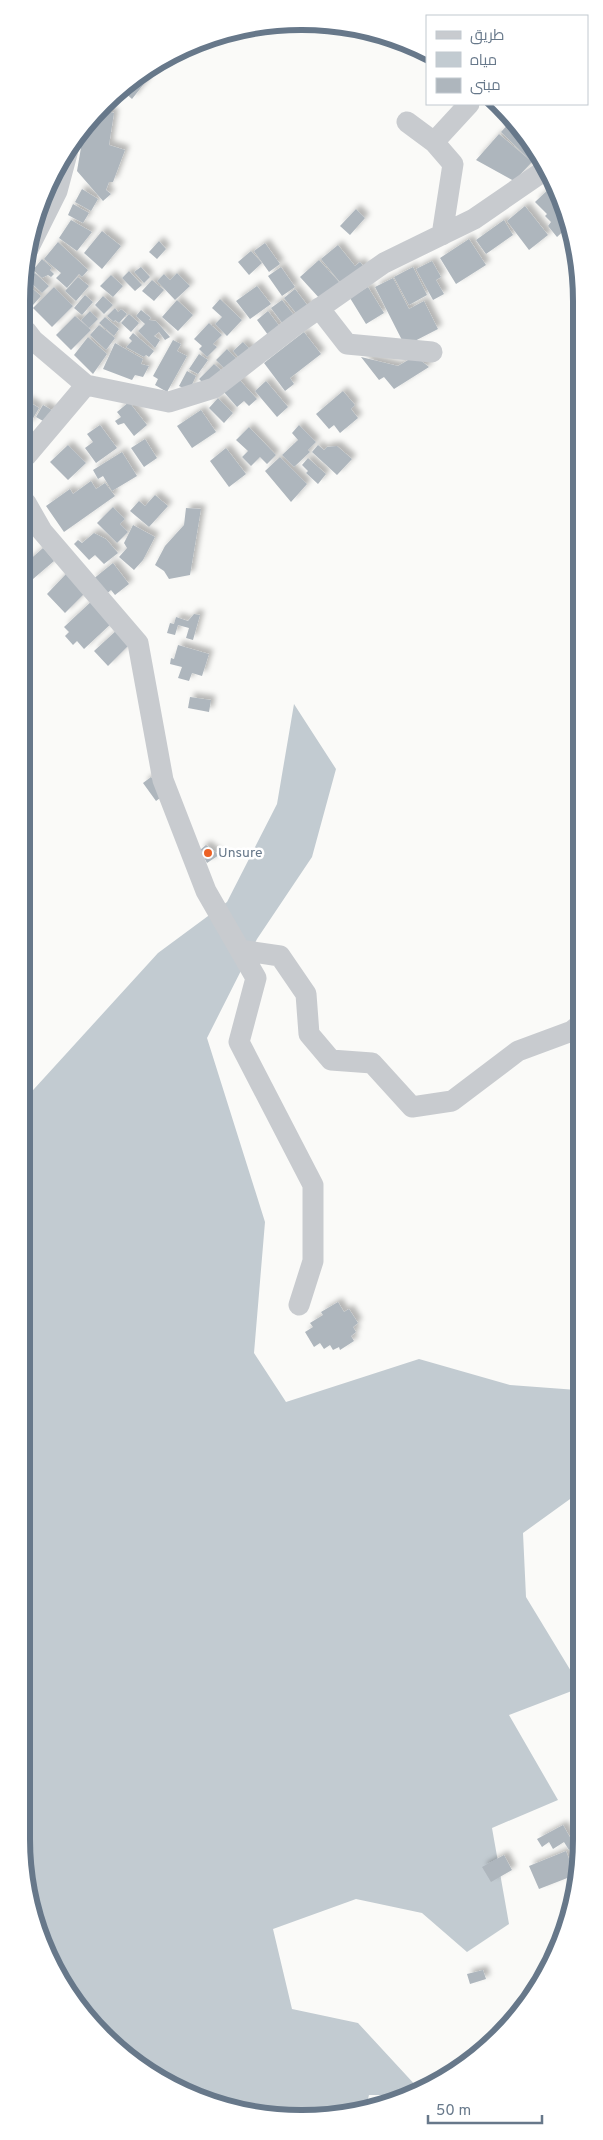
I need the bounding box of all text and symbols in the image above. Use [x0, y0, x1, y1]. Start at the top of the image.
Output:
legend [426, 15, 588, 105]
text: طريق [470, 27, 504, 46]
text: مياه [470, 52, 497, 71]
text: مبنى [470, 77, 501, 96]
place label: Unsure [218, 845, 263, 862]
marker: Unsure [202, 847, 214, 859]
scale bar [428, 2092, 542, 2124]
text: 50 m [436, 2102, 471, 2121]

